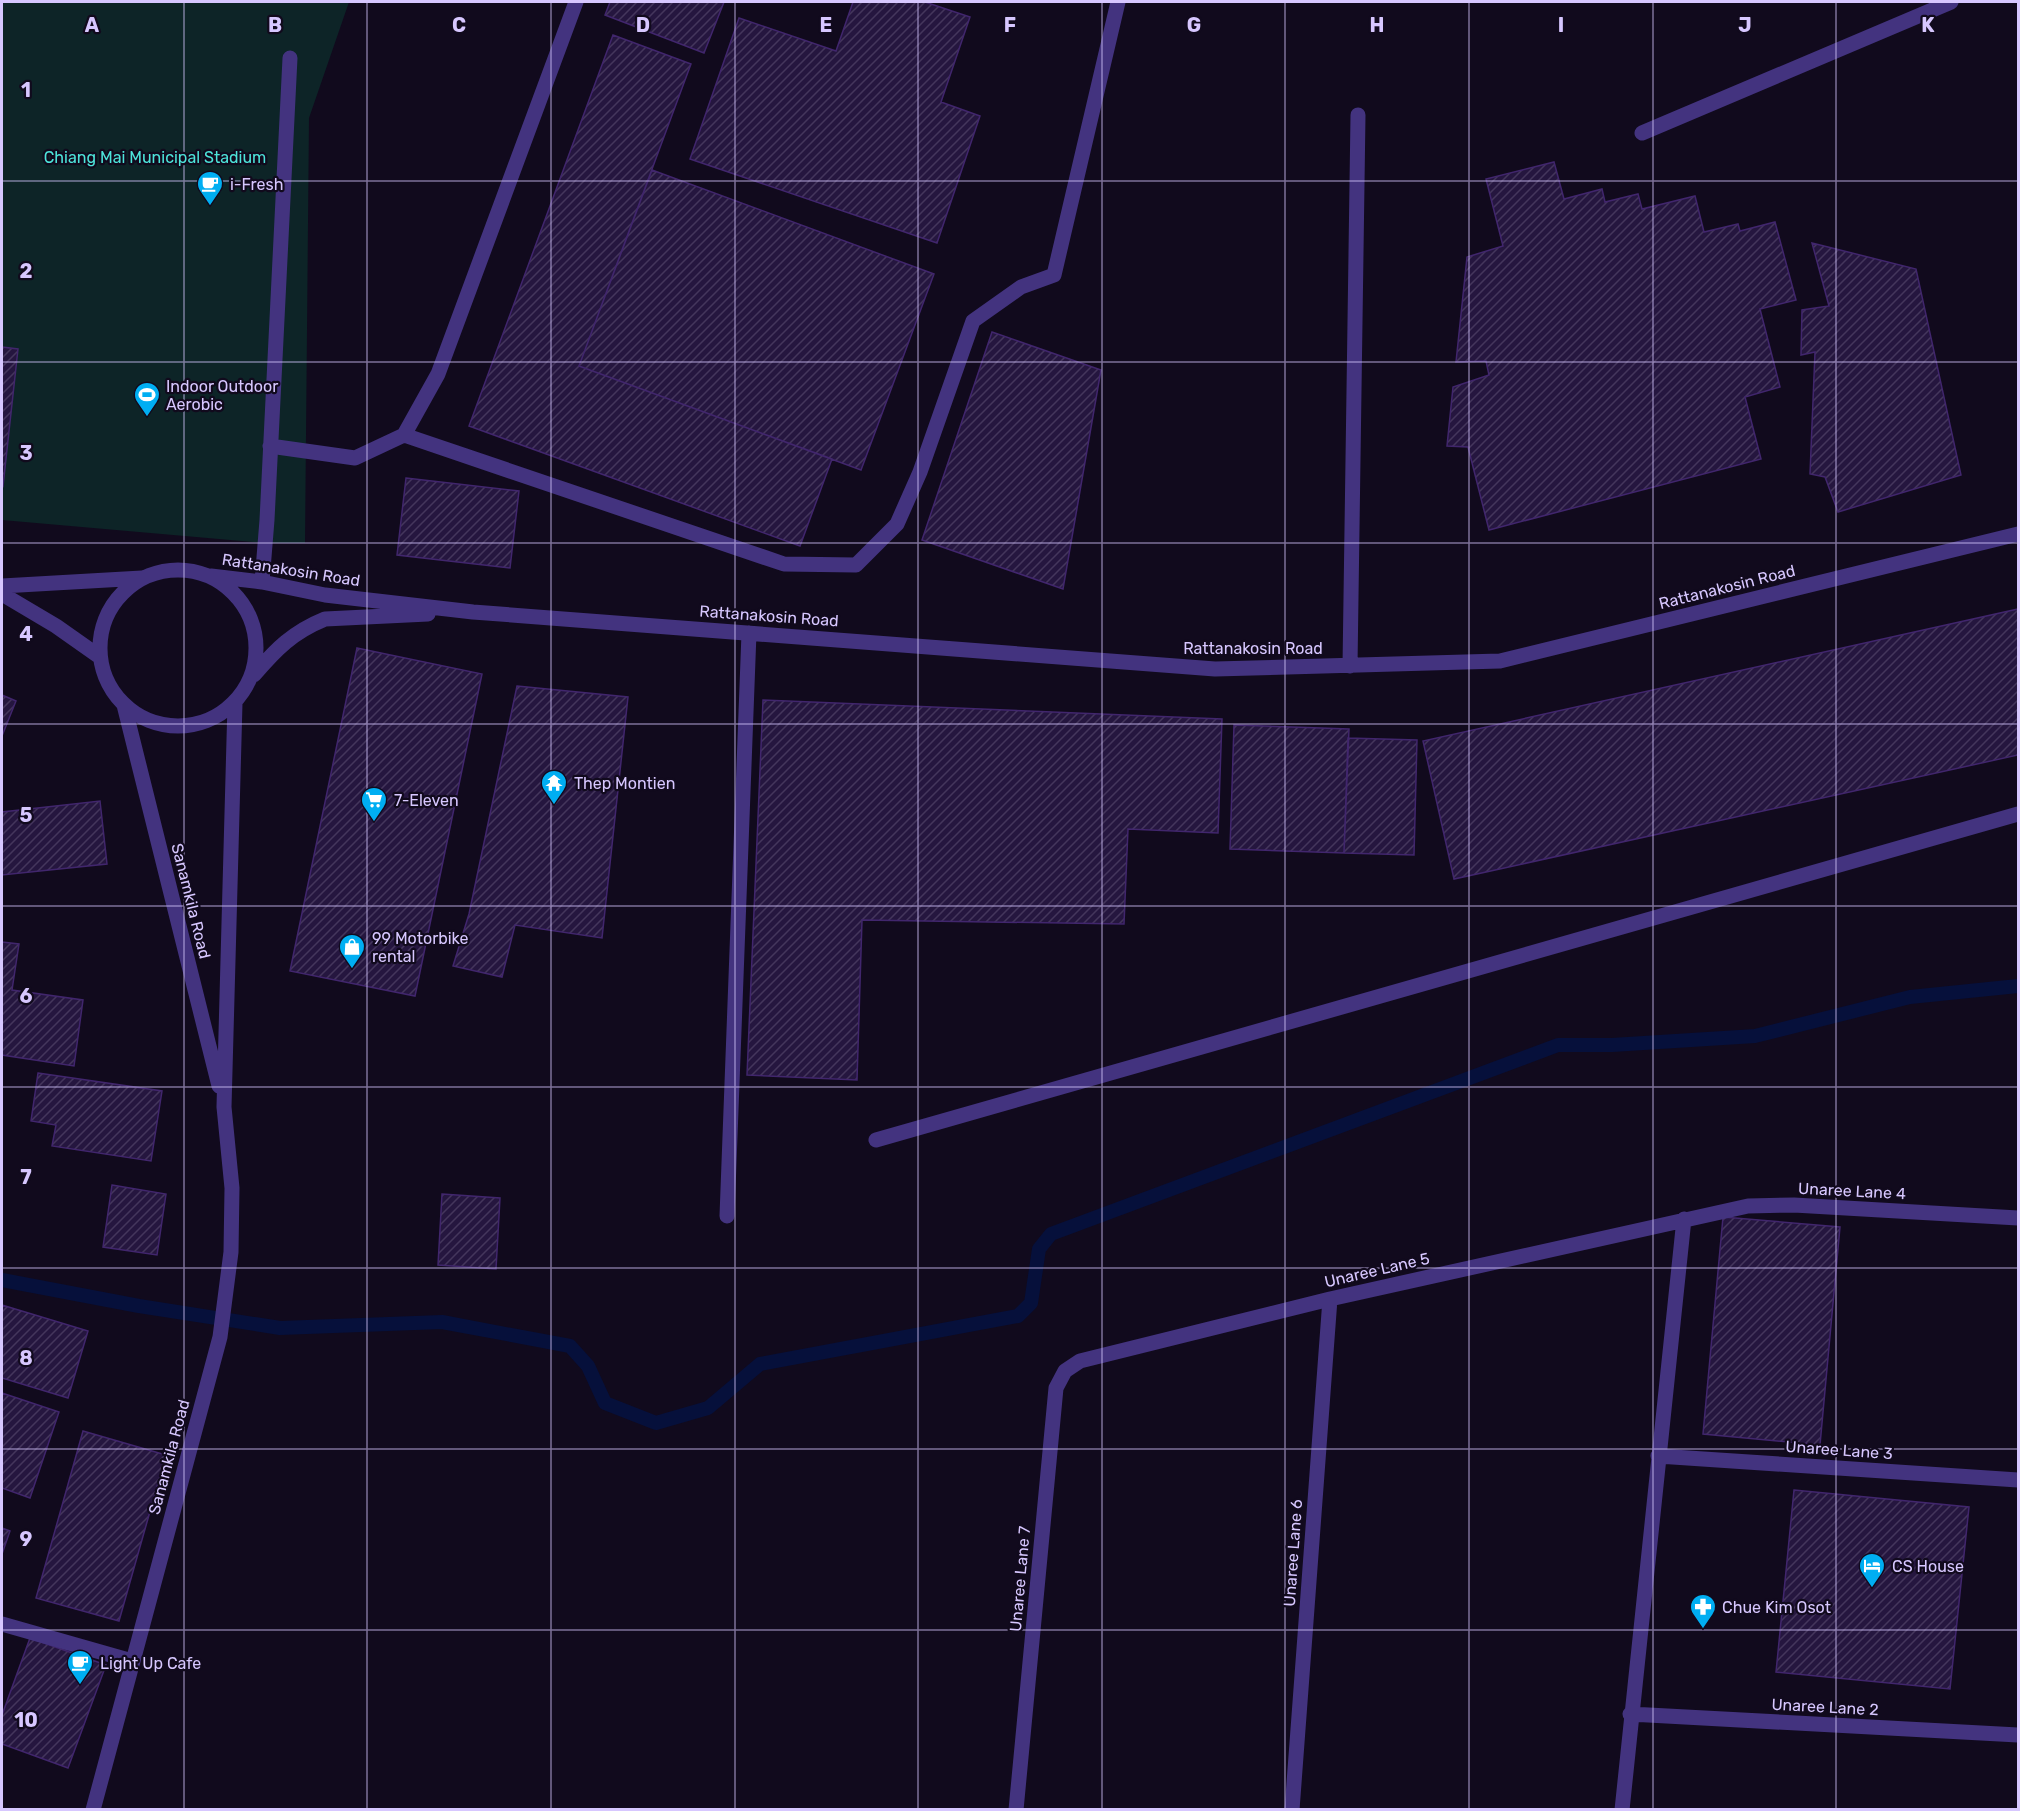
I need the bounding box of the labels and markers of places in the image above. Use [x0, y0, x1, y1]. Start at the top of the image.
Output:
cafe icon: i-Fresh [195, 169, 225, 207]
place label: i-Fresh [230, 175, 283, 194]
place label: Indoor Outdoor Aerobic [166, 377, 278, 414]
sports icon: Indoor Outdoor Aerobic [132, 380, 162, 418]
temple icon: Thep Montien [539, 768, 569, 806]
place label: Thep Montien [574, 774, 675, 793]
supermarket icon: 7-Eleven [359, 785, 389, 823]
place label: 7-Eleven [394, 791, 459, 810]
place label: 99 Motorbike rental [372, 929, 468, 966]
shop icon: 99 Motorbike rental [337, 932, 367, 970]
hotel icon: CS House [1857, 1551, 1887, 1589]
place label: CS House [1892, 1557, 1964, 1576]
pharmacy icon: Chue Kim Osot [1688, 1592, 1718, 1630]
place label: Chue Kim Osot [1722, 1598, 1831, 1617]
cafe icon: Light Up Cafe [65, 1648, 95, 1686]
place label: Light Up Cafe [100, 1654, 201, 1673]

